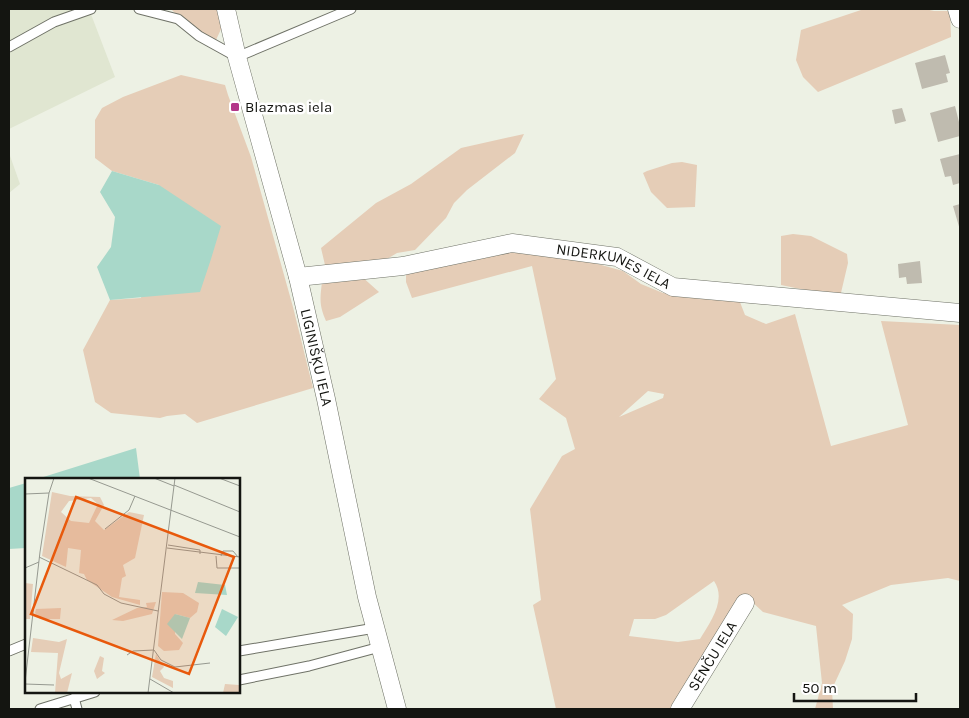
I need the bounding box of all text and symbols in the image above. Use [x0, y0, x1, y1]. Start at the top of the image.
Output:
place label: Blazmas iela [245, 98, 332, 116]
marker: Blazmas iela [229, 101, 241, 113]
street label: NIDERKUNES IELA [555, 240, 674, 293]
street label: LIGINIŠĶU IELA [297, 307, 336, 408]
inset map [25, 478, 240, 693]
street label: SENČU IELA [684, 618, 741, 694]
scale bar [794, 670, 916, 702]
text: 50 m [802, 679, 837, 697]

